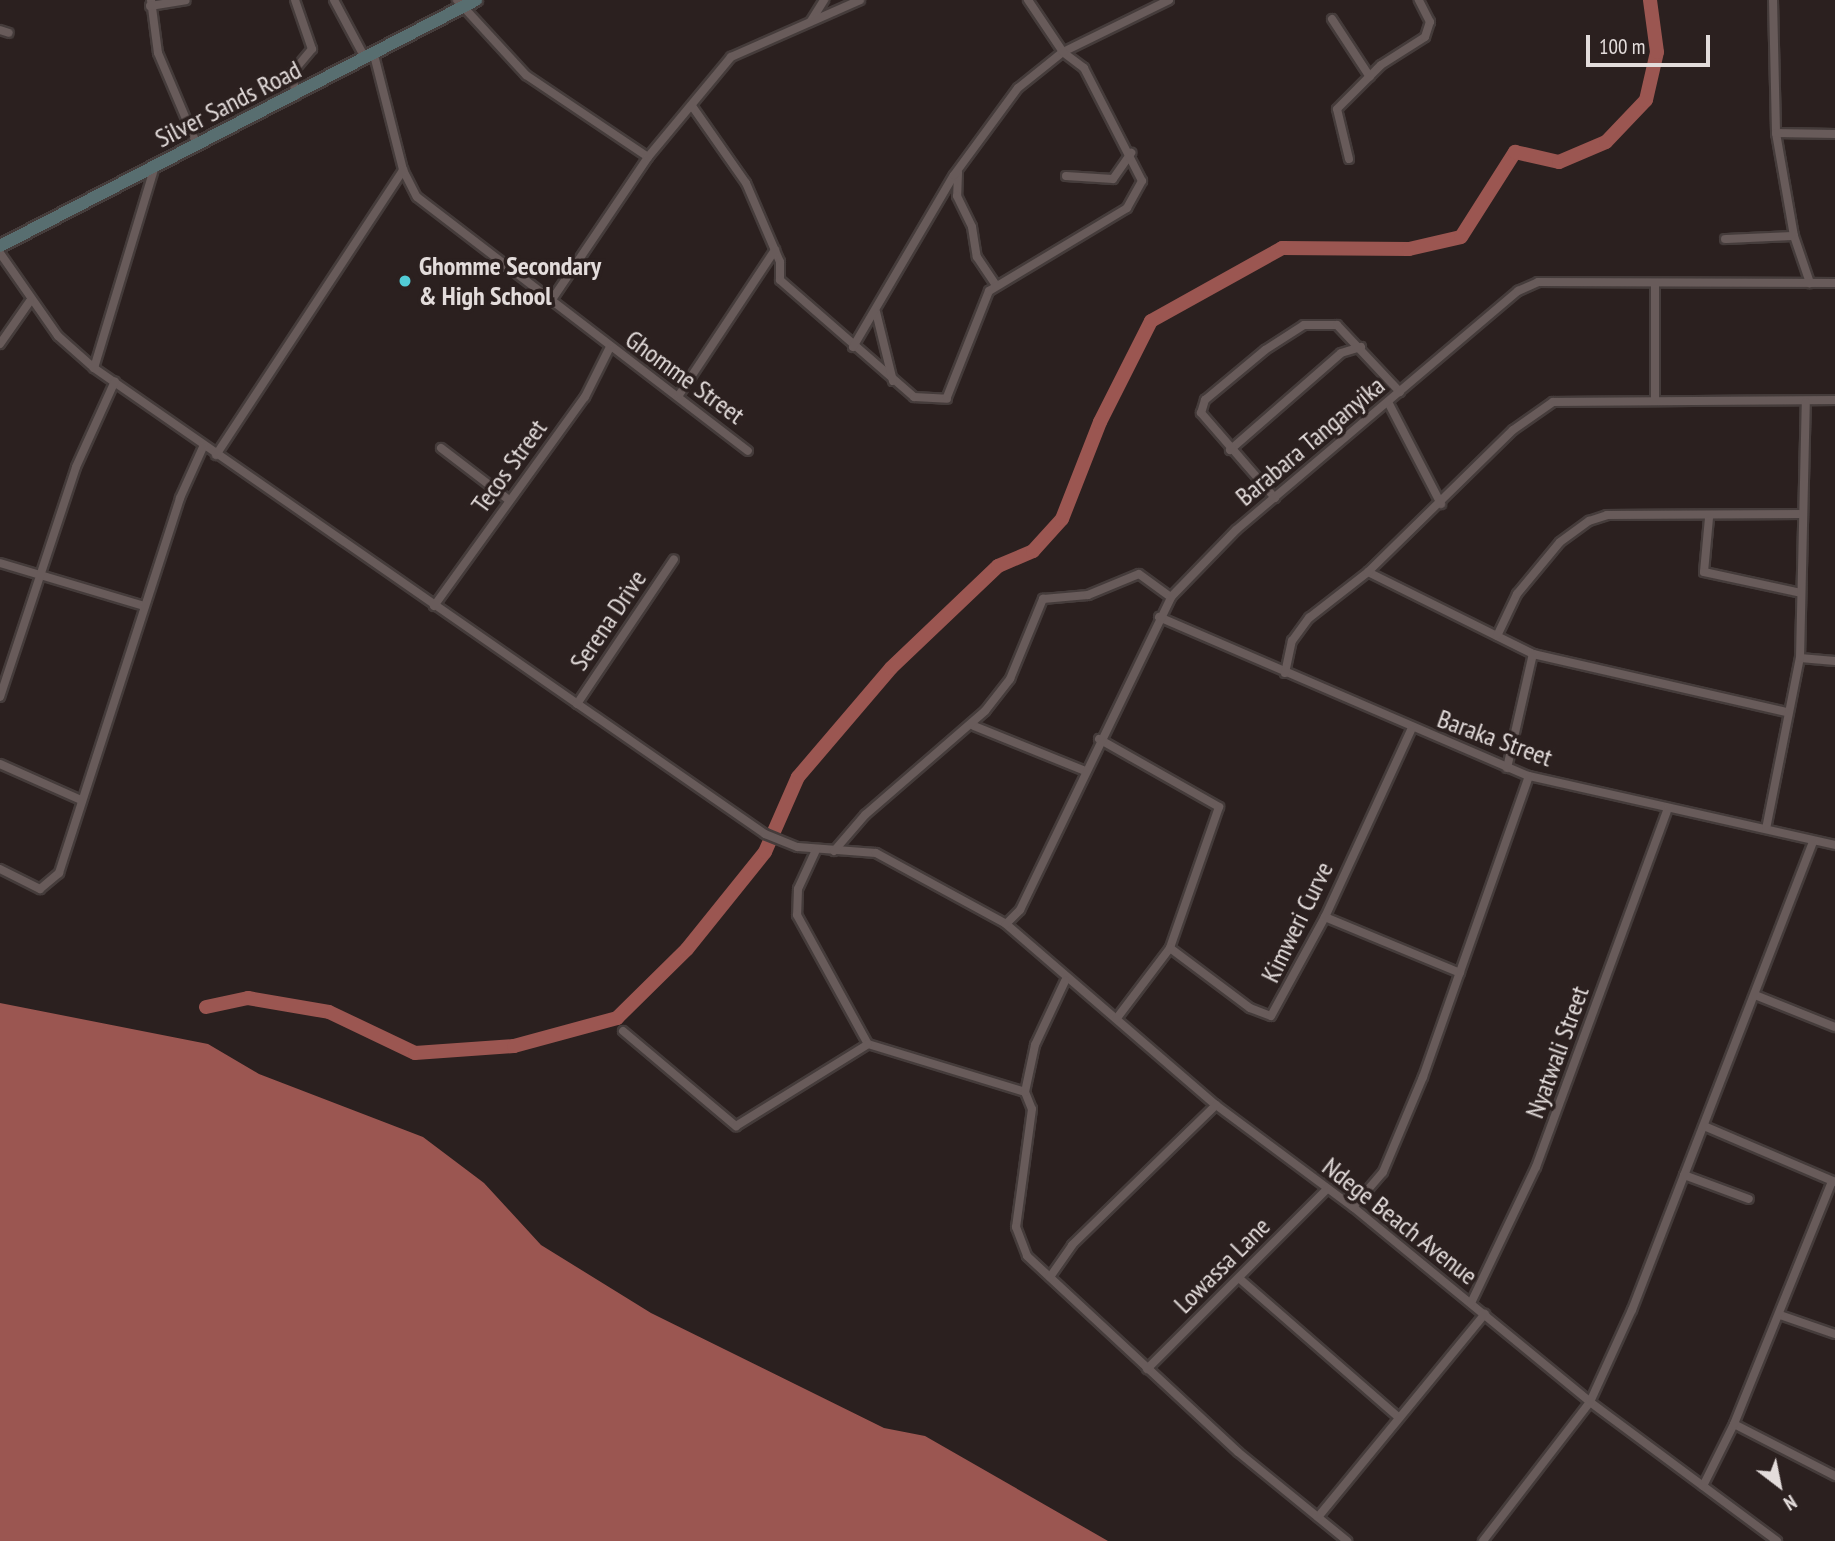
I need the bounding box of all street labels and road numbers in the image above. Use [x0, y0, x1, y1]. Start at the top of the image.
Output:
street label: Silver Sands Road [150, 54, 306, 154]
street label: Ghomme Street [619, 323, 751, 431]
street label: Barabara Tanganyika [1229, 370, 1391, 512]
street label: Tecos Street [465, 413, 553, 519]
street label: Serena Drive [563, 564, 653, 676]
street label: Baraka Street [1433, 703, 1557, 773]
street label: Kimweri Curve [1254, 857, 1340, 987]
street label: Nyatwali Street [1519, 982, 1595, 1122]
street label: Ndege Beach Avenue [1316, 1151, 1484, 1291]
street label: Lowassa Lane [1168, 1211, 1276, 1319]

